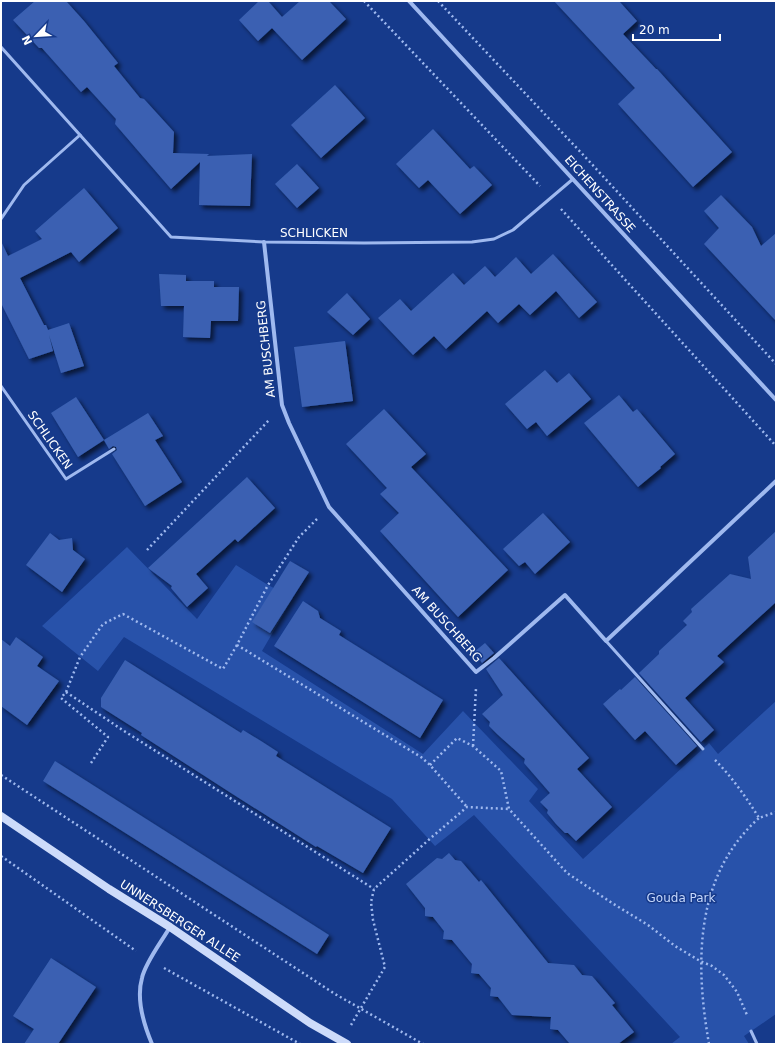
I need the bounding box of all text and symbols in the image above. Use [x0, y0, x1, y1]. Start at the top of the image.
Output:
north arrow [16, 16, 56, 56]
scale bar [633, 16, 720, 42]
text: 20 m [639, 23, 670, 37]
text: N [20, 33, 35, 47]
street label: EICHENSTRASSE [562, 153, 638, 235]
street label: SCHLICKEN [280, 226, 348, 240]
street label: AM BUSCHBERG [254, 300, 278, 398]
street label: SCHLICKEN [25, 408, 75, 472]
street label: AM BUSCHBERG [409, 583, 485, 665]
street label: UNNERSBERGER ALLEE [117, 877, 243, 965]
park label: Gouda Park [647, 891, 716, 905]

